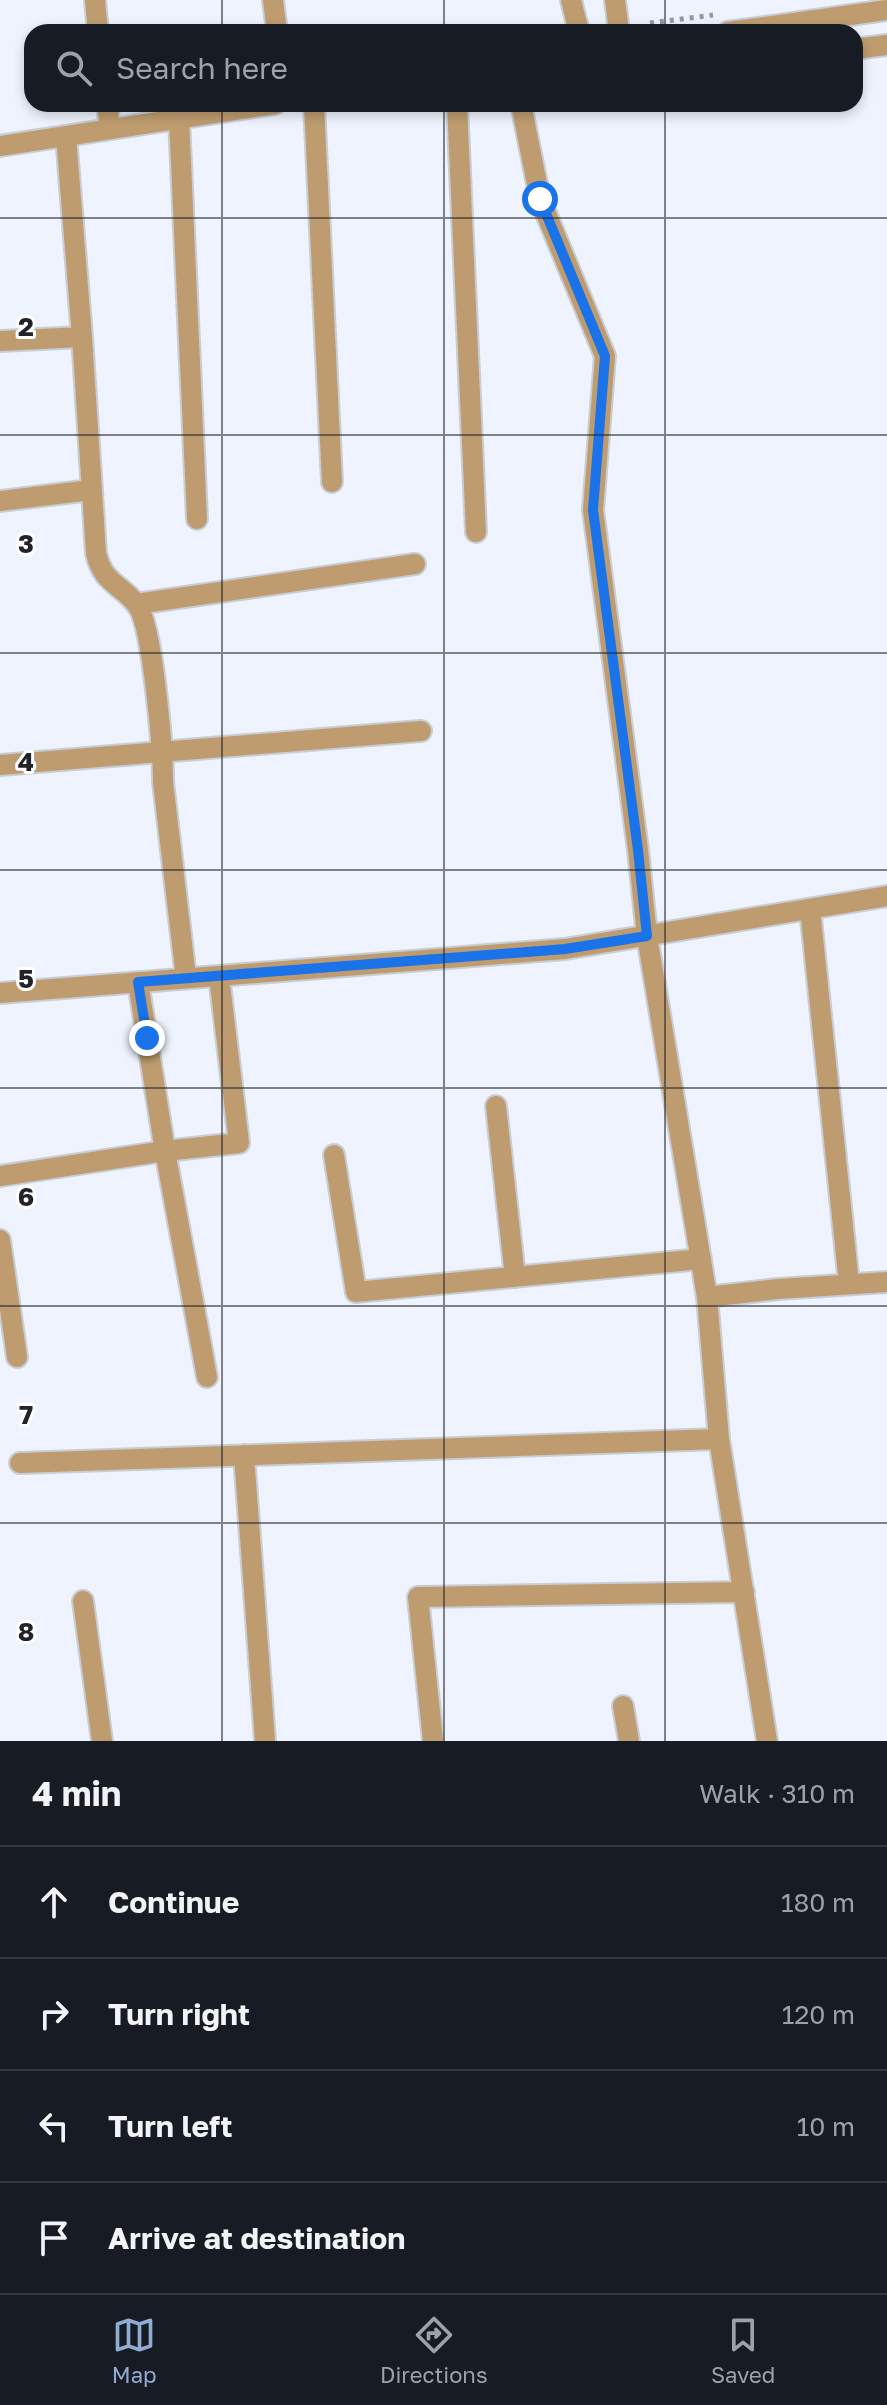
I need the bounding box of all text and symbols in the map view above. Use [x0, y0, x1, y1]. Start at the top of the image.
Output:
search box [24, 24, 863, 112]
icon: search [52, 46, 96, 90]
text: Search here [116, 50, 288, 86]
route start [522, 181, 558, 217]
text: 2 [18, 311, 34, 342]
text: 3 [18, 528, 34, 559]
text: 4 [18, 746, 34, 777]
text: 5 [18, 963, 34, 994]
route end [129, 1020, 165, 1056]
text: 6 [18, 1181, 34, 1212]
text: 7 [19, 1399, 33, 1430]
text: 8 [18, 1616, 34, 1647]
text: 4 min [32, 1773, 121, 1813]
text: Walk · 310 m [699, 1778, 855, 1809]
icon: ahead [32, 1880, 76, 1924]
text: Continue [108, 1884, 239, 1920]
text: 180 m [781, 1887, 855, 1918]
icon: right [32, 1992, 76, 2036]
text: Turn right [108, 1996, 250, 2032]
text: 120 m [782, 1999, 855, 2030]
icon: left [32, 2104, 76, 2148]
text: Turn left [108, 2108, 233, 2144]
text: 10 m [797, 2111, 855, 2142]
icon: arrive [32, 2216, 76, 2260]
text: Arrive at destination [108, 2220, 405, 2256]
tab: Map [112, 2313, 157, 2388]
tab: Directions [380, 2313, 488, 2388]
tab: Saved [711, 2313, 775, 2388]

